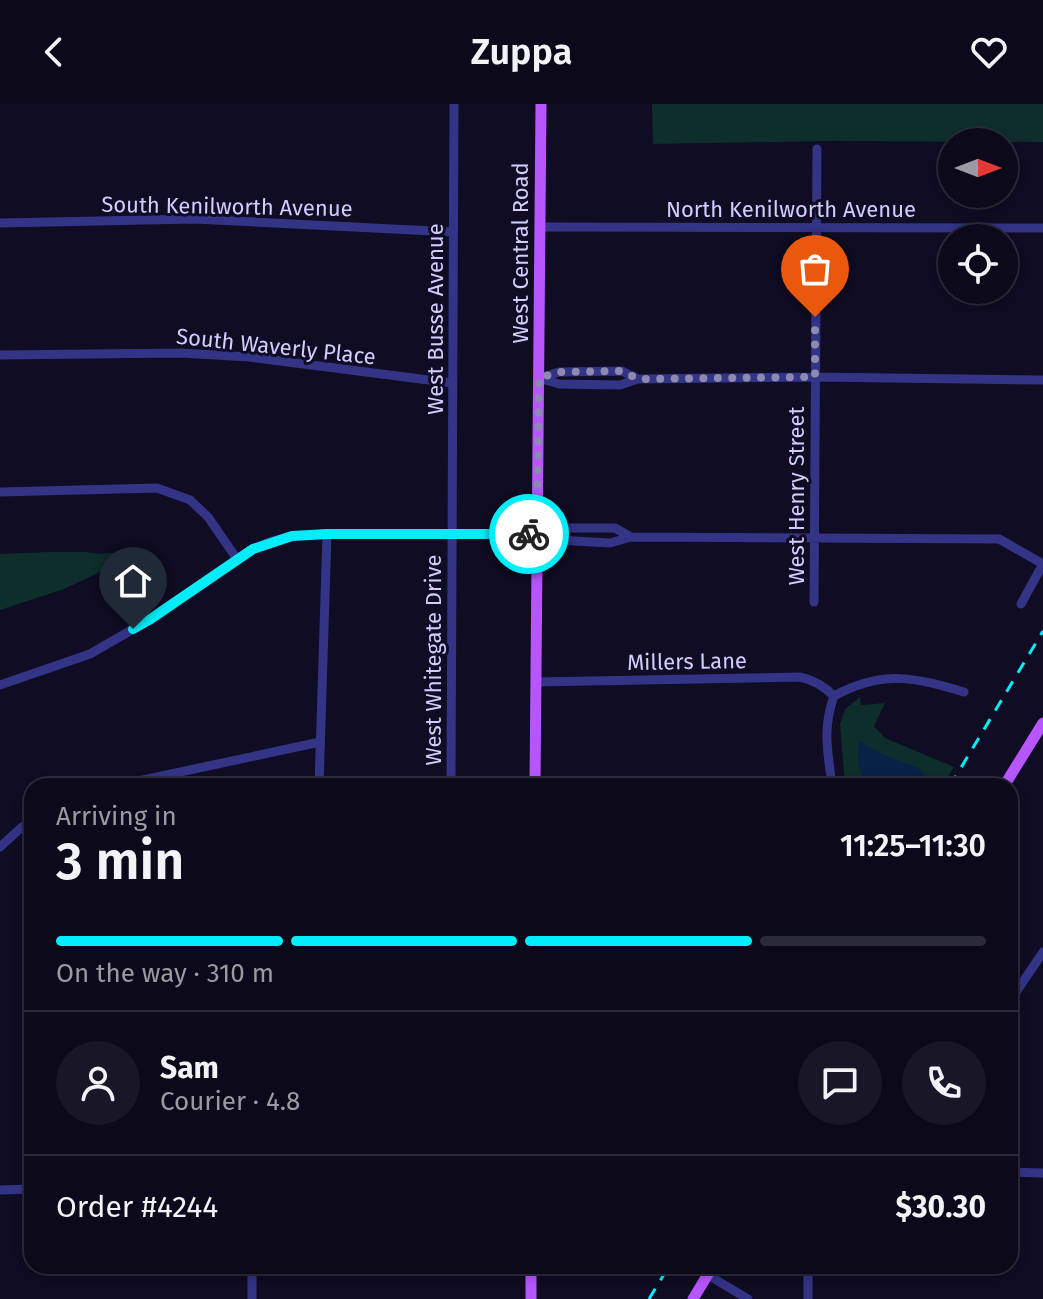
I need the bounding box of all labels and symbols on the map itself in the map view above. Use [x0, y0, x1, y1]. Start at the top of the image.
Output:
north arrow [938, 128, 1018, 208]
street label: West Central Road [507, 162, 534, 344]
street label: South Kenilworth Avenue [101, 191, 353, 222]
street label: North Kenilworth Avenue [666, 196, 916, 223]
street label: West Busse Avenue [422, 223, 449, 415]
pin [781, 235, 849, 317]
street label: South Waverly Place [175, 323, 377, 370]
street label: West Henry Street [783, 407, 810, 585]
courier [489, 494, 569, 574]
pin [99, 547, 167, 629]
street label: West Whitegate Drive [420, 555, 447, 765]
street label: Millers Lane [627, 647, 747, 676]

